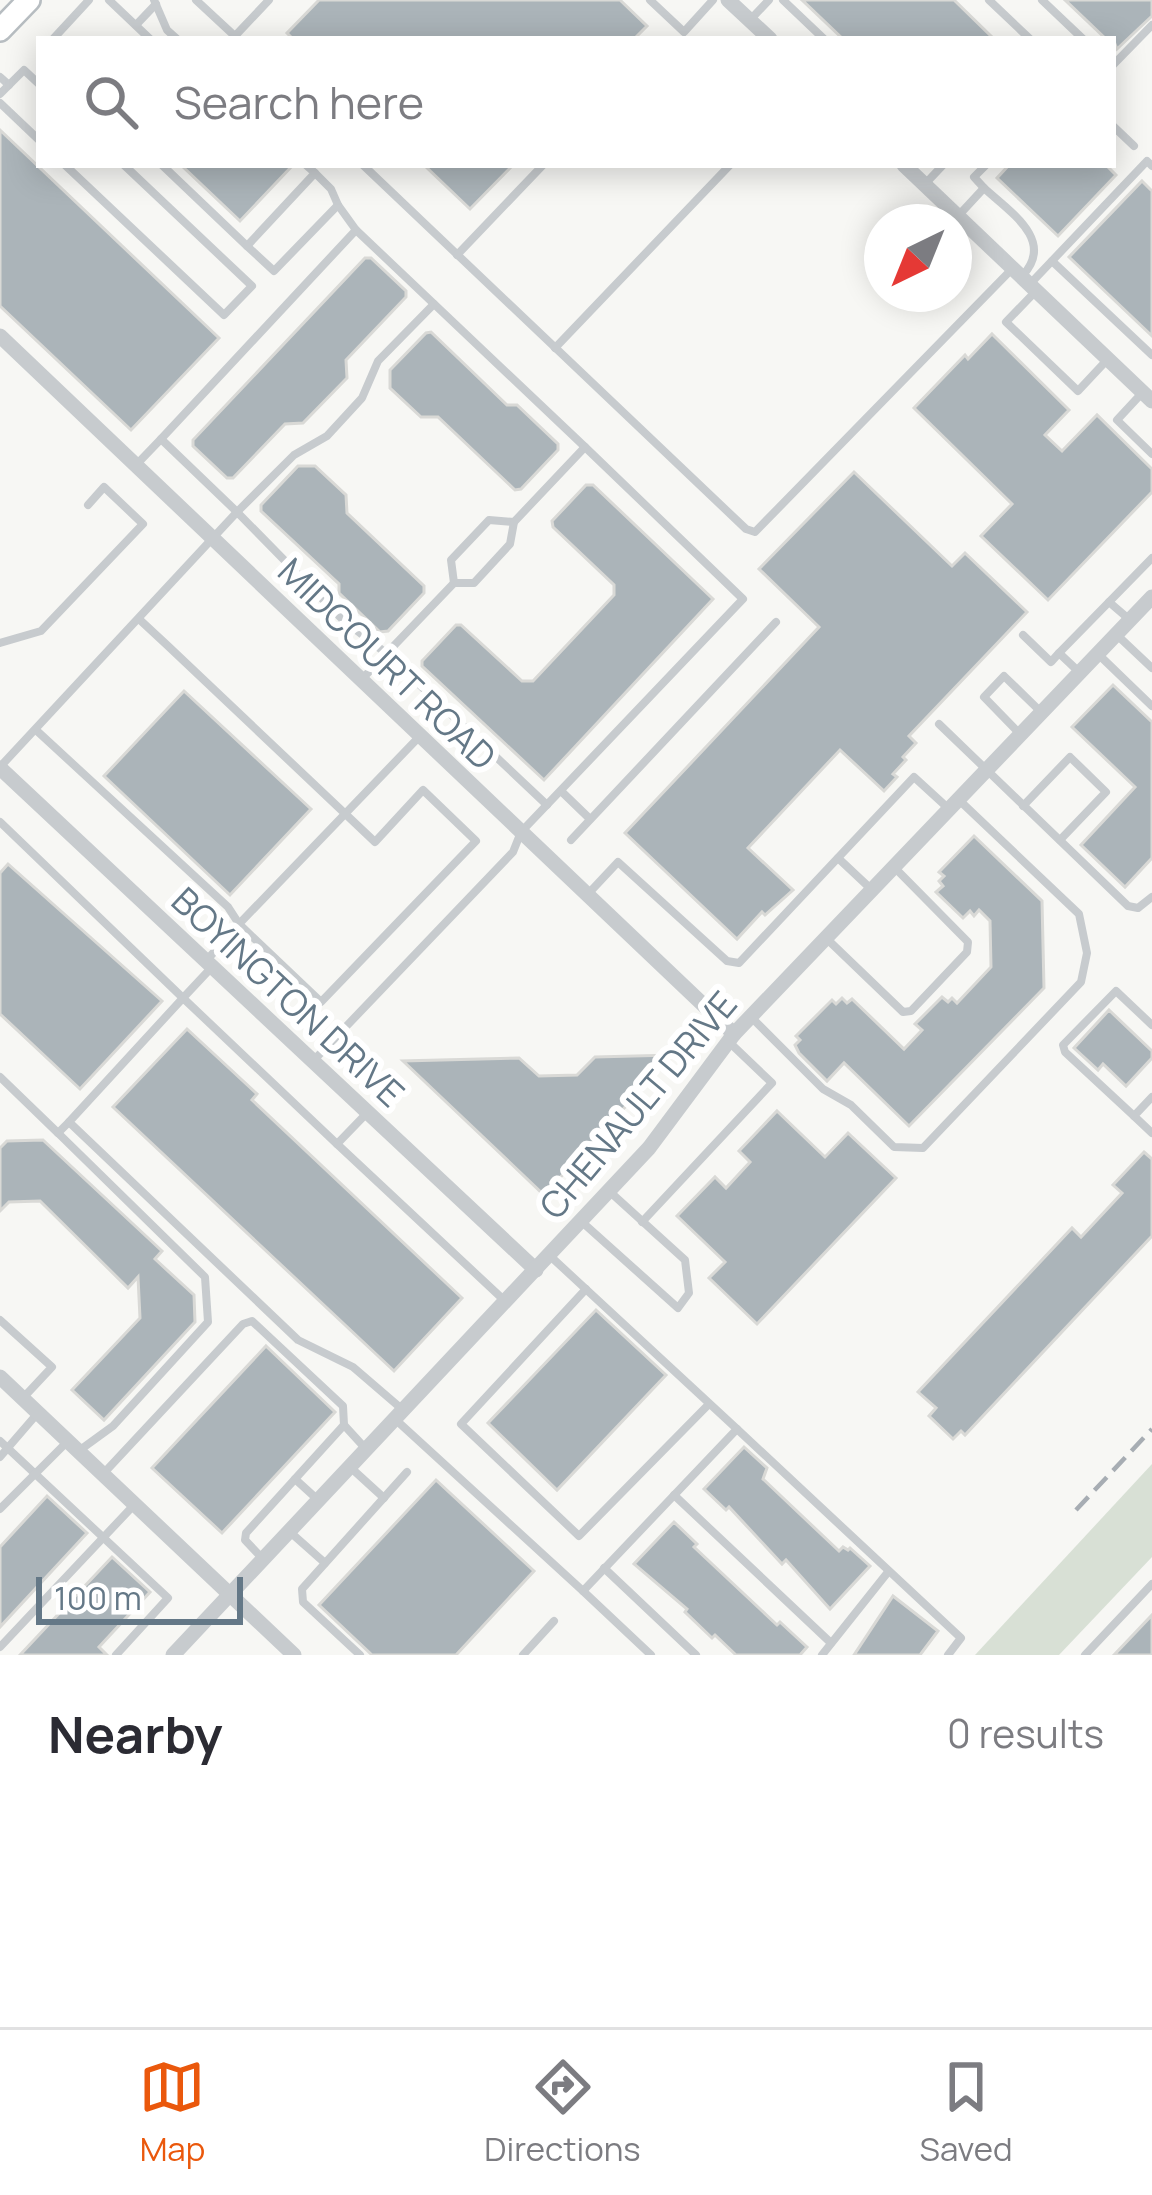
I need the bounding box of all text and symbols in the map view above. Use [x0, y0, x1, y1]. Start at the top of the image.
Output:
search box [36, 36, 1116, 168]
icon: search [78, 69, 144, 135]
text: Search here [174, 71, 424, 133]
north arrow [864, 204, 972, 312]
street label: MIDCOURT ROAD [268, 547, 507, 780]
street label: BOYINGTON DRIVE [162, 876, 415, 1117]
street label: CHENAULT DRIVE [528, 981, 747, 1229]
scale bar [36, 1571, 243, 1624]
text: 100 m [54, 1575, 142, 1620]
text: Nearby [48, 1699, 223, 1768]
text: 0 results [947, 1706, 1104, 1760]
tab: Map [139, 2054, 205, 2171]
tab: Directions [484, 2054, 641, 2171]
tab: Saved [920, 2054, 1013, 2171]

